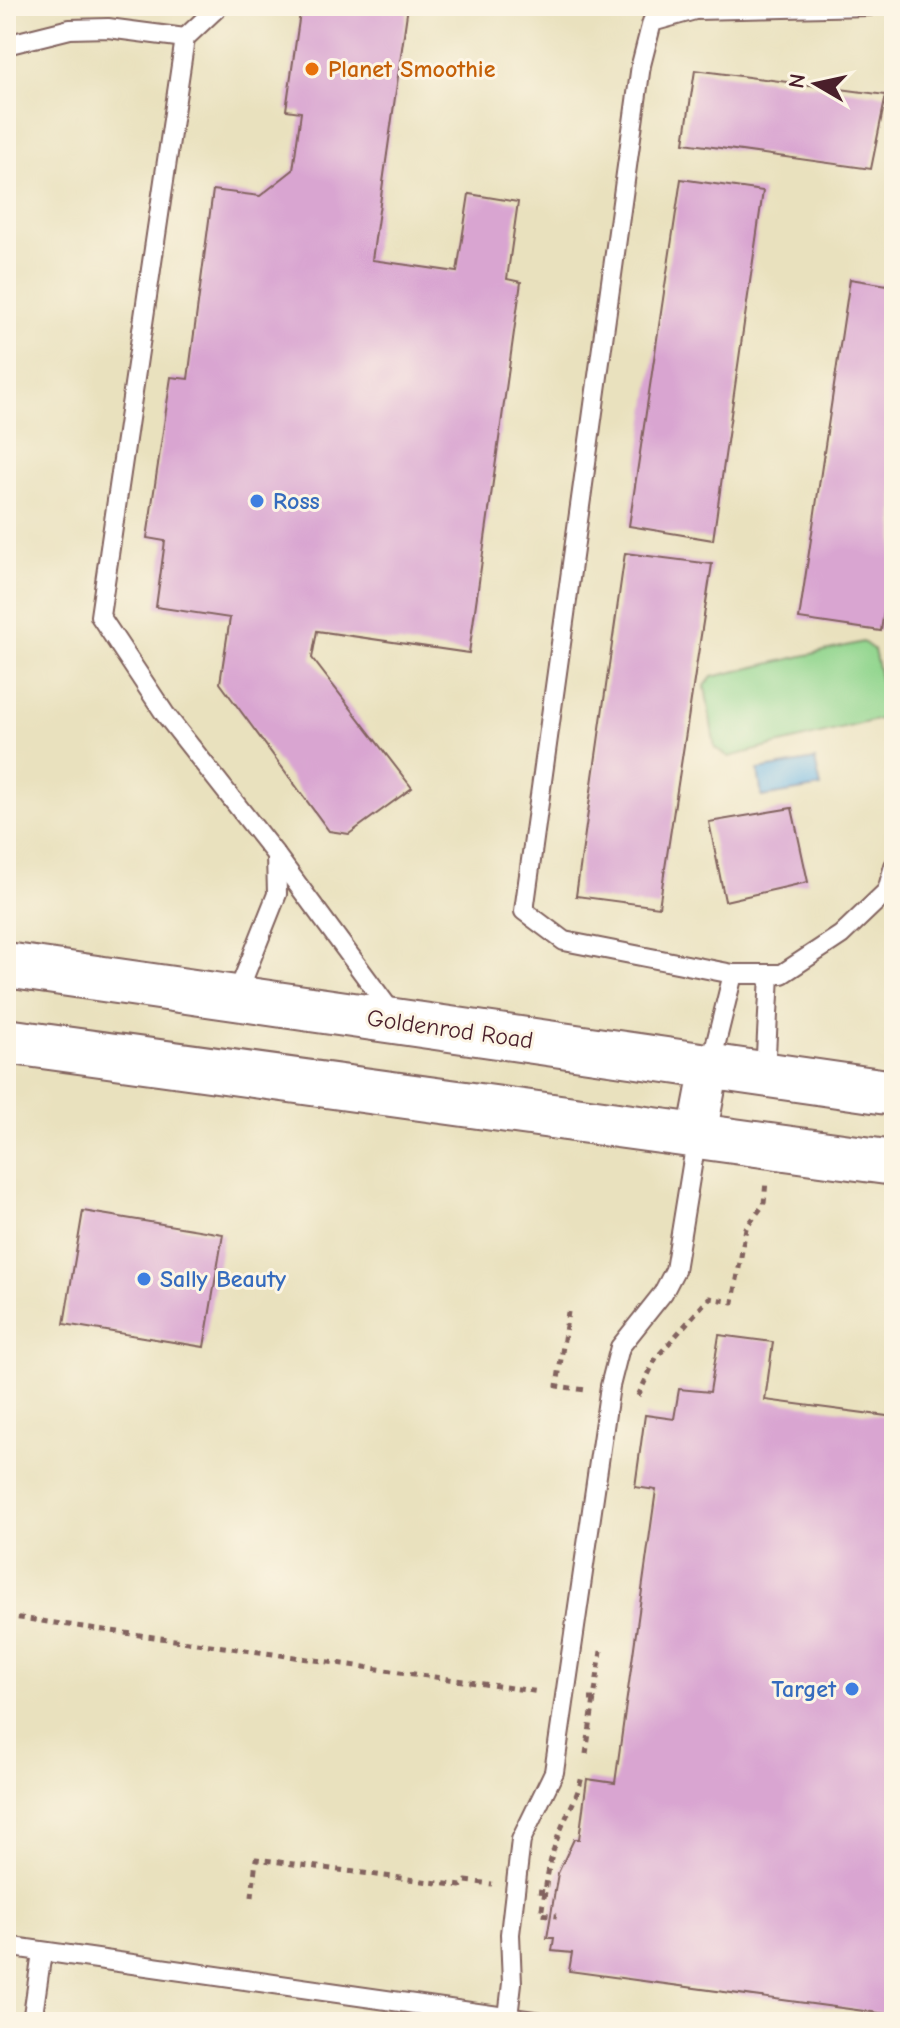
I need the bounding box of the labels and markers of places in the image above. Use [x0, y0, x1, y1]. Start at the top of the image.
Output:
place label: Planet Smoothie [328, 55, 496, 83]
marker: Planet Smoothie [303, 60, 321, 78]
place label: Ross [273, 487, 320, 515]
marker: Ross [248, 492, 266, 510]
place label: Sally Beauty [160, 1265, 286, 1293]
marker: Sally Beauty [135, 1270, 153, 1288]
place label: Target [771, 1675, 837, 1703]
marker: Target [843, 1680, 861, 1698]

